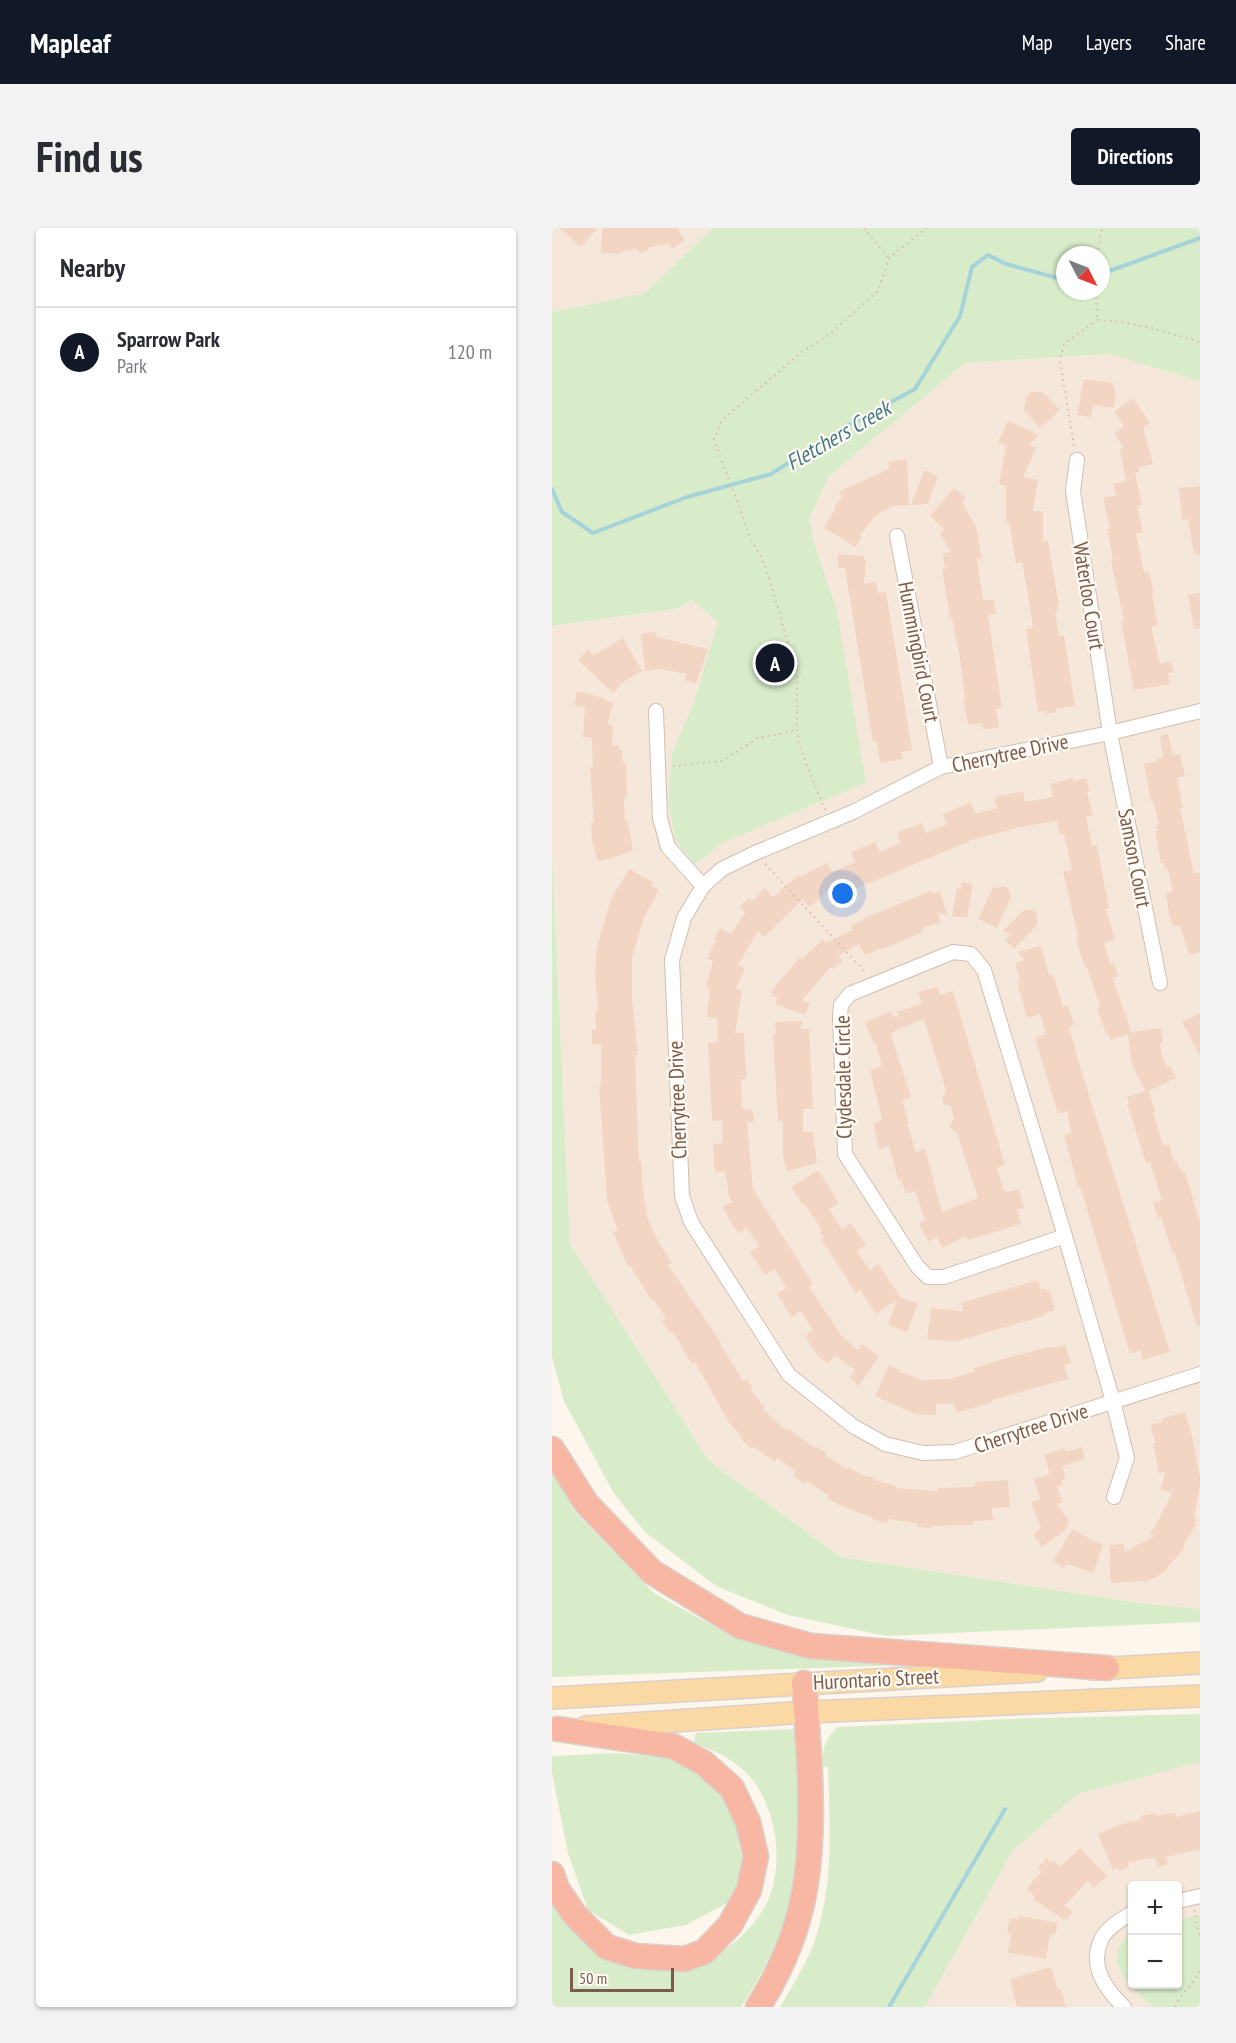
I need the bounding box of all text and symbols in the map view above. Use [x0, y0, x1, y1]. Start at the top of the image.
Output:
text: Mapleaf [30, 24, 111, 61]
text: Map [1022, 29, 1053, 56]
text: Layers [1086, 29, 1132, 56]
text: Share [1165, 29, 1206, 56]
button: Directions [1071, 128, 1200, 185]
text: Find us [36, 129, 143, 184]
north arrow [1056, 246, 1110, 300]
text: Nearby [60, 251, 125, 284]
text: Sparrow Park [117, 325, 220, 353]
text: A [74, 339, 85, 365]
text: 120 m [448, 339, 492, 365]
text: Park [117, 353, 147, 379]
water label: Fletchers Creek [781, 393, 897, 476]
street label: Waterloo Court [1067, 540, 1111, 652]
street label: Hummingbird Court [892, 579, 946, 725]
pin: A [756, 640, 794, 686]
street label: Cherrytree Drive [949, 728, 1071, 778]
street label: Samson Court [1112, 806, 1158, 910]
your location [828, 879, 857, 908]
street label: Clydesdale Circle [828, 1015, 858, 1139]
street label: Cherrytree Drive [661, 1040, 693, 1160]
street label: Cherrytree Drive [971, 1397, 1091, 1459]
street label: Hurontario Street [812, 1662, 940, 1696]
map controls [1128, 1881, 1182, 1989]
button: + [1128, 1881, 1182, 1935]
button: − [1128, 1935, 1182, 1989]
scale bar [570, 1965, 674, 1992]
text: 50 m [579, 1968, 607, 1988]

